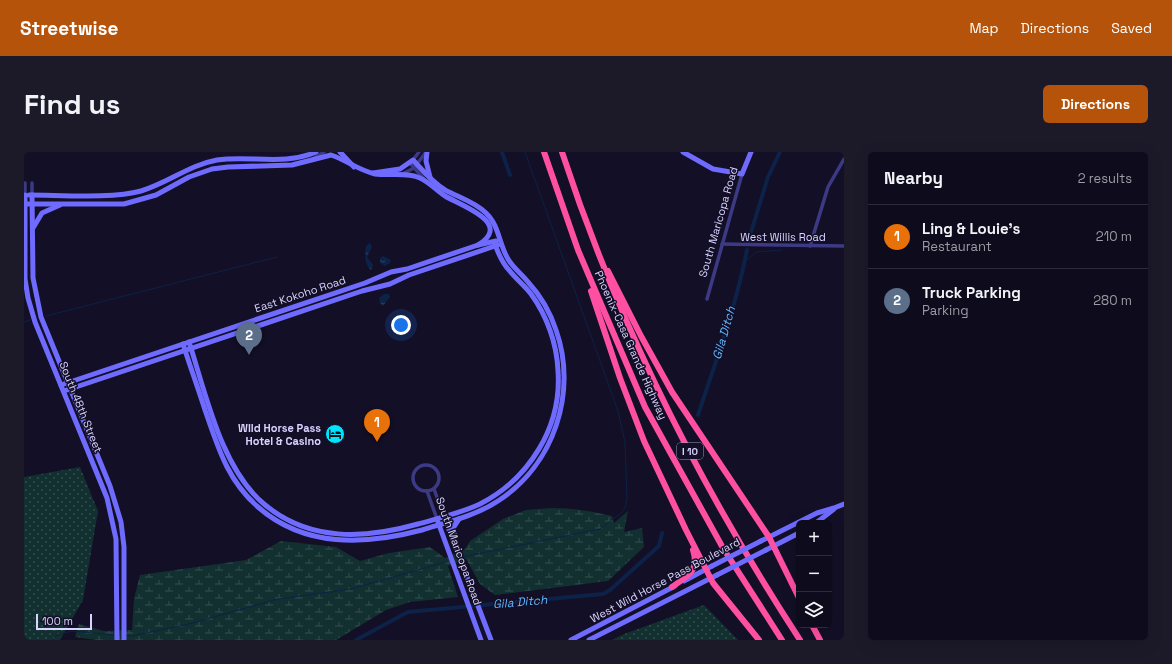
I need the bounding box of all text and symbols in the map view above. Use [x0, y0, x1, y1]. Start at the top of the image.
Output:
text: Streetwise [20, 16, 119, 41]
text: Map [969, 19, 999, 37]
text: Directions [1021, 19, 1089, 37]
text: Saved [1111, 19, 1152, 37]
button: Directions [1043, 85, 1148, 123]
text: Find us [24, 86, 121, 122]
street label: South Maricopa Road [696, 165, 740, 279]
text: Nearby [884, 167, 943, 189]
text: 2 results [1078, 170, 1132, 187]
text: Ling & Louie's [922, 219, 1020, 238]
text: 1 [894, 228, 900, 245]
text: 210 m [1096, 228, 1132, 245]
street label: West Willis Road [740, 230, 826, 244]
text: Restaurant [922, 238, 992, 255]
street label: Phoenix-Casa Grande Highway [592, 268, 670, 422]
street label: East Kokoho Road [253, 273, 347, 315]
text: Truck Parking [922, 283, 1021, 302]
text: 2 [893, 292, 901, 309]
text: 280 m [1093, 292, 1132, 309]
text: Parking [922, 302, 969, 319]
water label: Gila Ditch [709, 304, 739, 361]
your location [391, 315, 411, 335]
pin: 2 [236, 322, 262, 355]
street label: South 48th Street [56, 359, 106, 455]
pin: 1 [364, 409, 390, 442]
place label: Wild Horse Pass Hotel & Casino [238, 421, 321, 448]
hotel icon: Wild Horse Pass Hotel & Casino [324, 423, 346, 445]
road number: I 10 [677, 443, 703, 459]
street label: South Maricopa Road [433, 495, 485, 607]
map controls [796, 520, 832, 628]
button: + [796, 520, 832, 556]
street label: West Wild Horse Pass Boulevard [588, 534, 742, 626]
button: − [796, 556, 832, 592]
water label: Gila Ditch [492, 592, 548, 612]
button: layers [796, 592, 832, 628]
scale bar [36, 612, 92, 631]
text: 100 m [42, 614, 73, 628]

